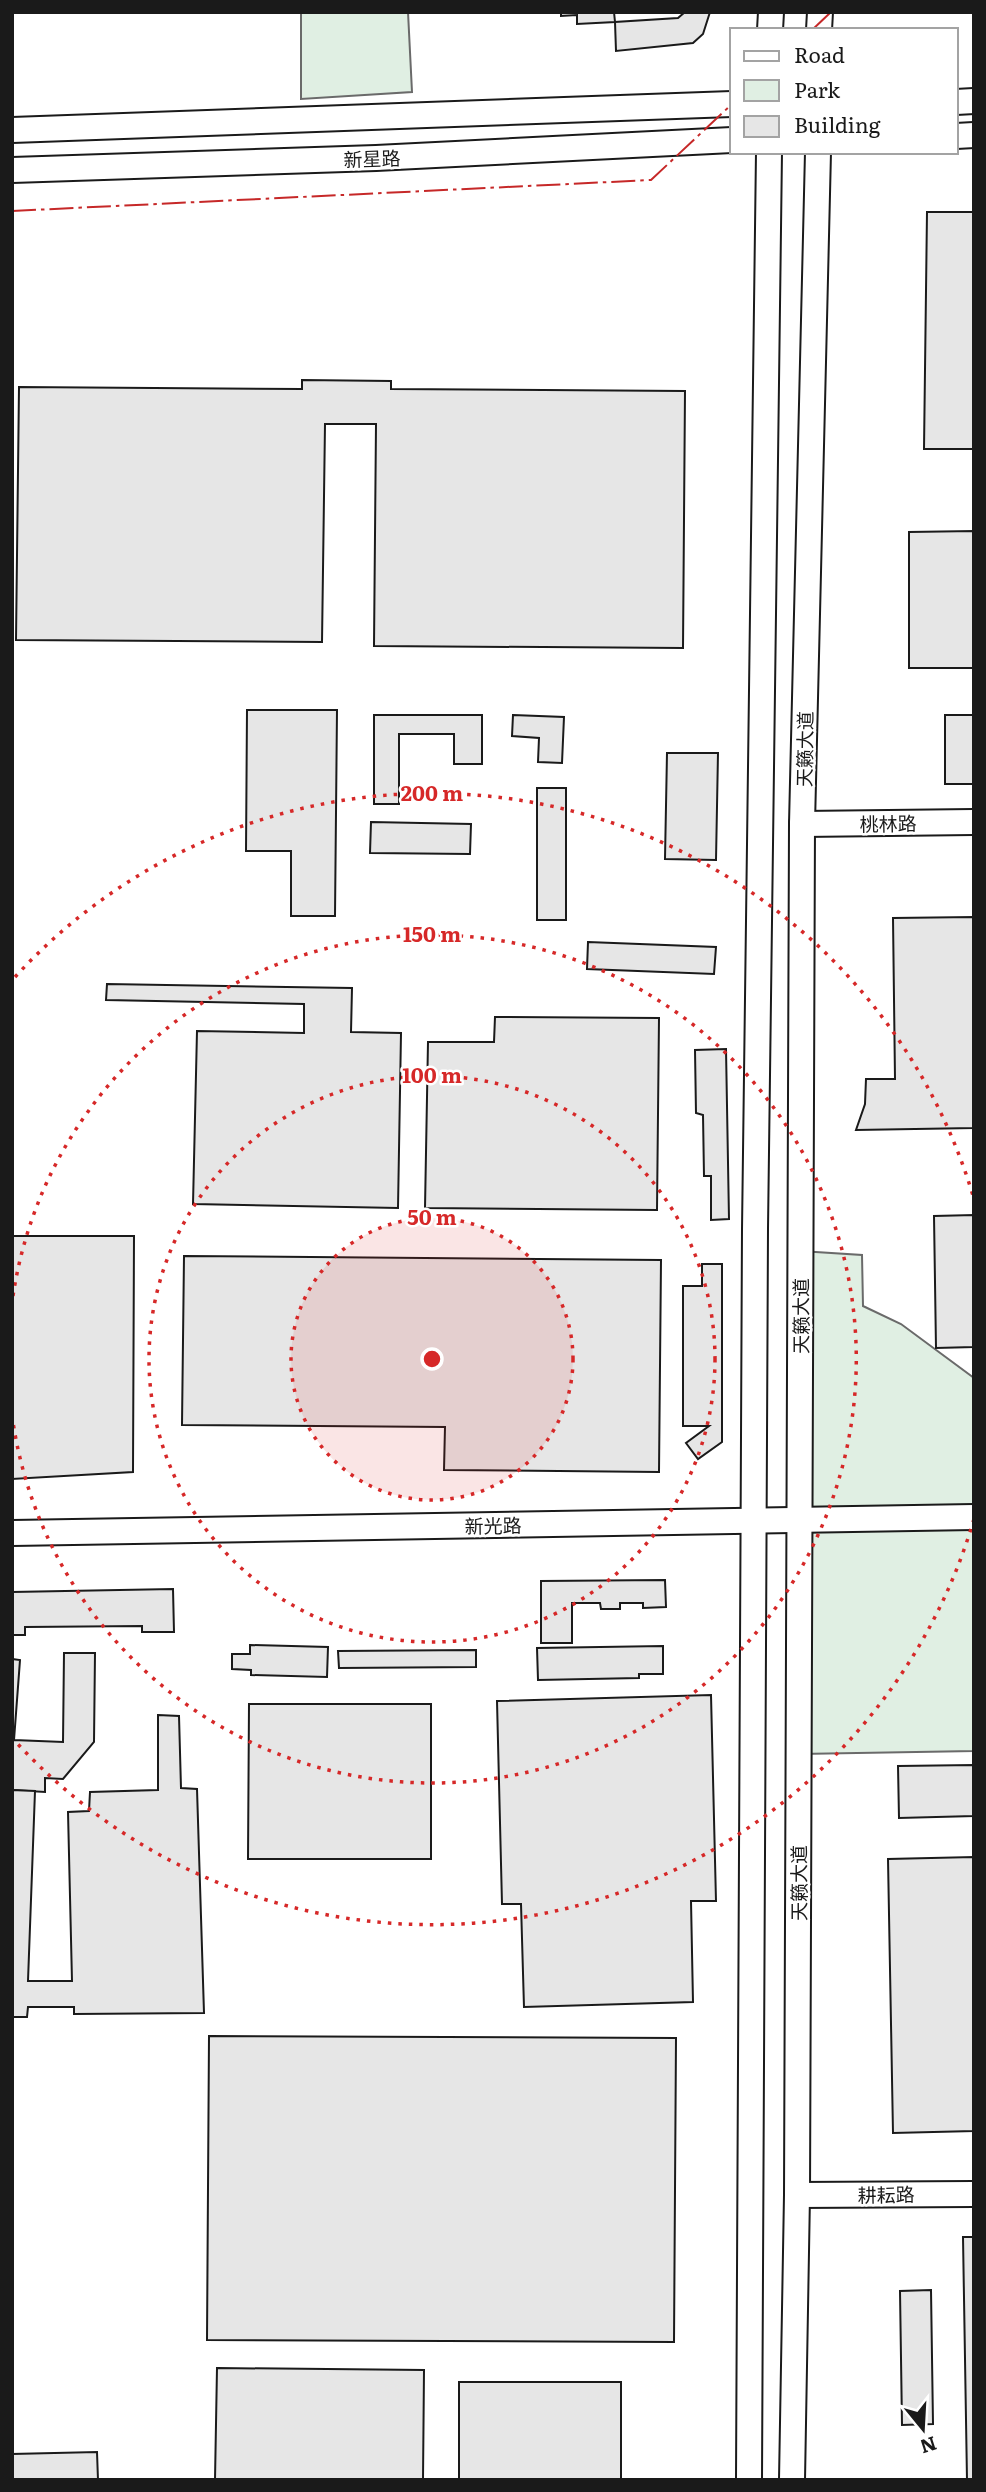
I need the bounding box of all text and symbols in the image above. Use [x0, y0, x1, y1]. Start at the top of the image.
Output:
legend [730, 28, 958, 154]
text: Road [794, 38, 845, 69]
text: Park [794, 73, 840, 104]
text: Building [794, 108, 881, 139]
street label: 新星路 [343, 143, 401, 173]
street label: 天籁大道 [789, 711, 819, 787]
text: 200 m [401, 776, 463, 807]
street label: 桃林路 [859, 809, 917, 837]
text: 150 m [403, 917, 461, 948]
text: 100 m [402, 1058, 462, 1089]
text: 50 m [407, 1200, 457, 1231]
street label: 天籁大道 [786, 1278, 814, 1354]
centre of rings [420, 1347, 444, 1371]
street label: 新光路 [464, 1511, 522, 1539]
street label: 天籁大道 [784, 1845, 812, 1921]
street label: 耕耘路 [857, 2180, 915, 2208]
north arrow [888, 2394, 958, 2464]
text: N [917, 2430, 940, 2462]

